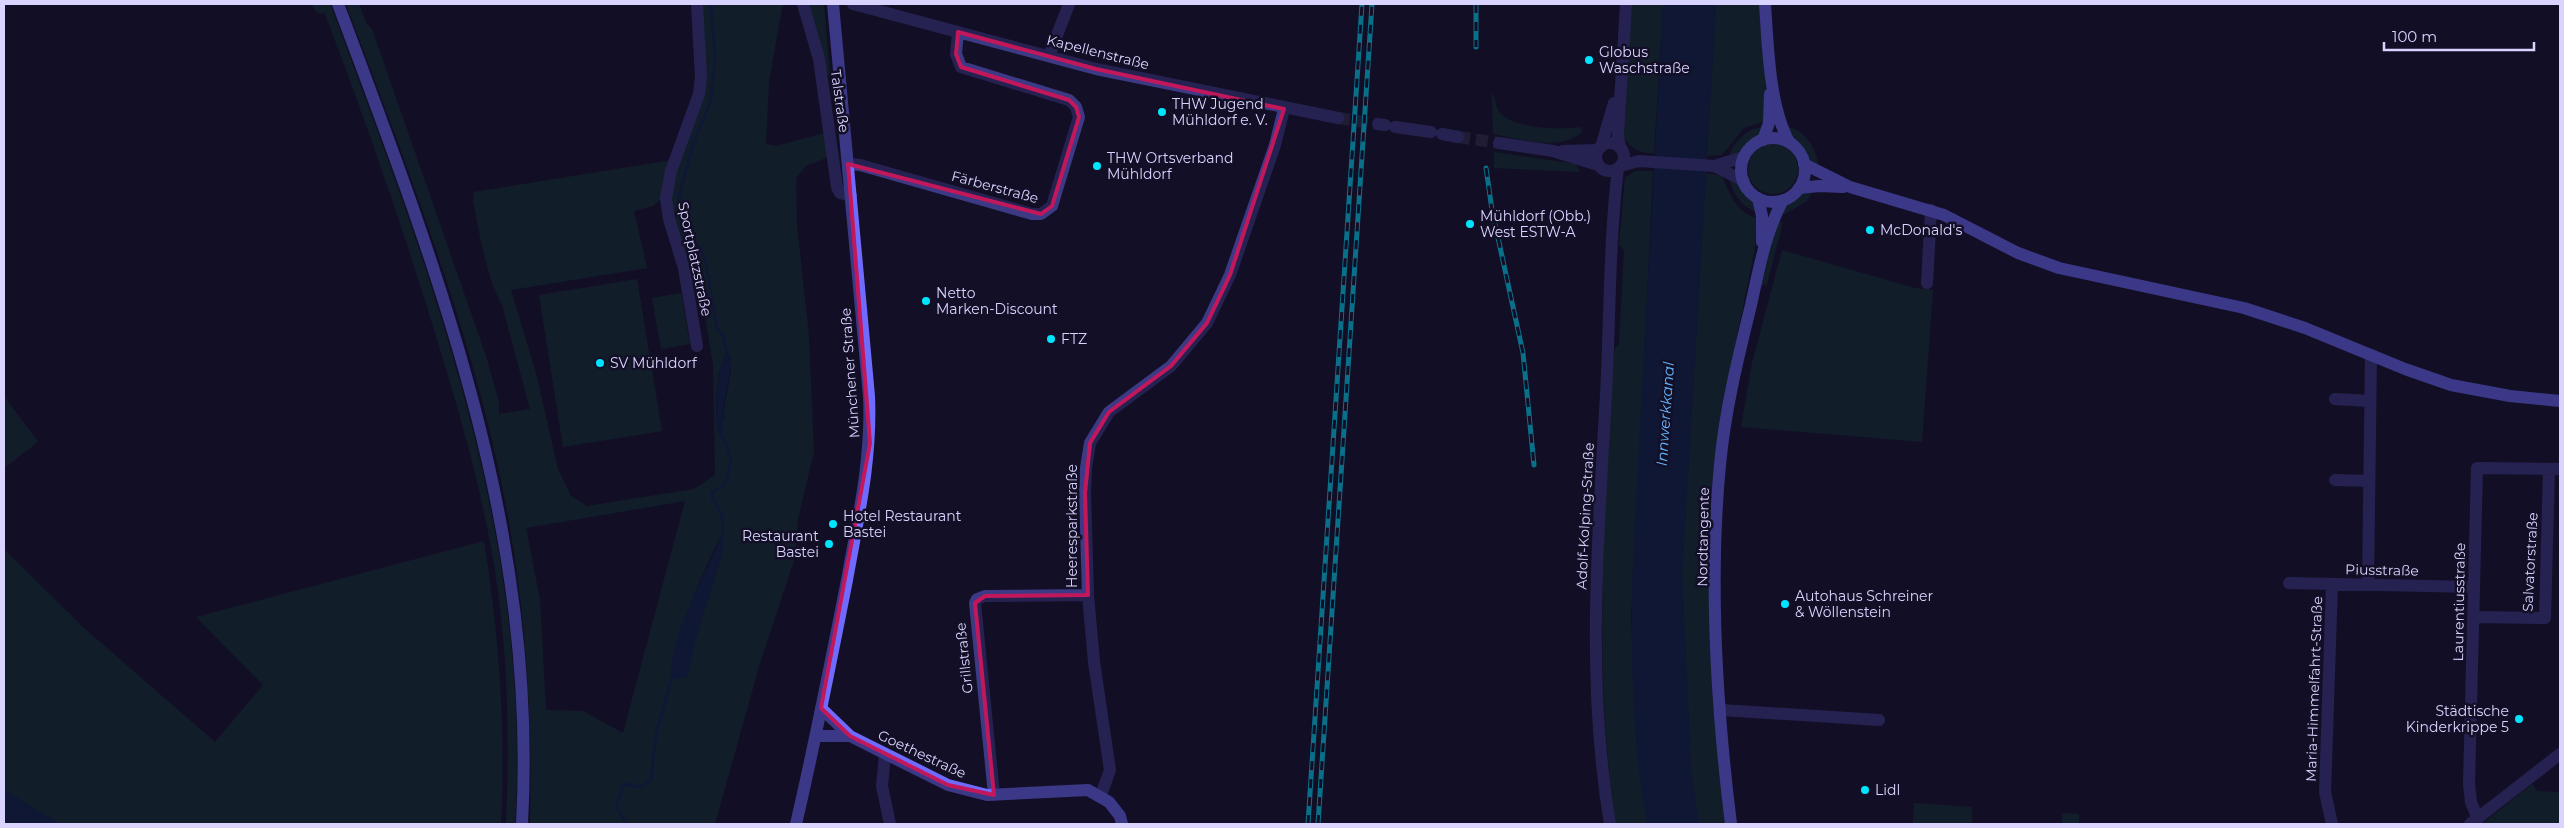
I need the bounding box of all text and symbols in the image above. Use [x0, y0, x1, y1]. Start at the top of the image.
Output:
scale bar [2384, 20, 2534, 52]
text: 100 m [2392, 27, 2437, 46]
street label: Kapellenstraße [1045, 31, 1151, 73]
place label: Globus Waschstraße [1599, 43, 1690, 77]
marker: Globus Waschstraße [1583, 54, 1595, 66]
street label: Talstraße [827, 68, 853, 134]
place label: THW Jugend Mühldorf e. V. [1172, 95, 1268, 129]
marker: THW Jugend Mühldorf e. V. [1156, 106, 1168, 118]
place label: THW Ortsverband Mühldorf [1107, 149, 1233, 183]
marker: THW Ortsverband Mühldorf [1091, 160, 1103, 172]
street label: Färberstraße [949, 167, 1041, 207]
street label: Sportplatzstraße [674, 200, 716, 318]
place label: Mühldorf (Obb.) West ESTW-A [1480, 207, 1591, 241]
marker: Mühldorf (Obb.) West ESTW-A [1464, 218, 1476, 230]
place label: McDonald's [1880, 221, 1962, 239]
marker: McDonald's [1864, 224, 1876, 236]
place label: Netto Marken-Discount [936, 284, 1058, 318]
marker: Netto Marken-Discount [920, 295, 932, 307]
street label: Münchener Straße [836, 307, 864, 439]
place label: FTZ [1061, 330, 1087, 348]
marker: FTZ [1045, 333, 1057, 345]
place label: SV Mühldorf [610, 354, 698, 372]
marker: SV Mühldorf [594, 357, 606, 369]
water label: Innwerkkanal [1652, 361, 1678, 467]
street label: Adolf-Kolping-Straße [1572, 442, 1598, 590]
street label: Heeresparkstraße [1063, 464, 1081, 588]
street label: Nordtangente [1693, 487, 1713, 587]
place label: Hotel Restaurant Bastei [843, 507, 962, 541]
street label: Salvatorstraße [2518, 512, 2542, 612]
marker: Hotel Restaurant Bastei [827, 518, 839, 530]
place label: Restaurant Bastei [742, 527, 819, 561]
marker: Restaurant Bastei [823, 538, 835, 550]
street label: Laurentiusstraße [2449, 543, 2469, 661]
street label: Piusstraße [2345, 560, 2419, 580]
place label: Autohaus Schreiner & Wöllenstein [1795, 587, 1934, 621]
street label: Maria-Himmelfahrt-Straße [2302, 596, 2326, 782]
marker: Autohaus Schreiner & Wöllenstein [1779, 598, 1791, 610]
street label: Grillstraße [951, 622, 977, 694]
place label: Städtische Kinderkrippe 5 [2406, 702, 2509, 736]
marker: Städtische Kinderkrippe 5 [2513, 713, 2525, 725]
street label: Goethestraße [875, 726, 969, 782]
place label: Lidl [1875, 781, 1900, 799]
marker: Lidl [1859, 784, 1871, 796]

